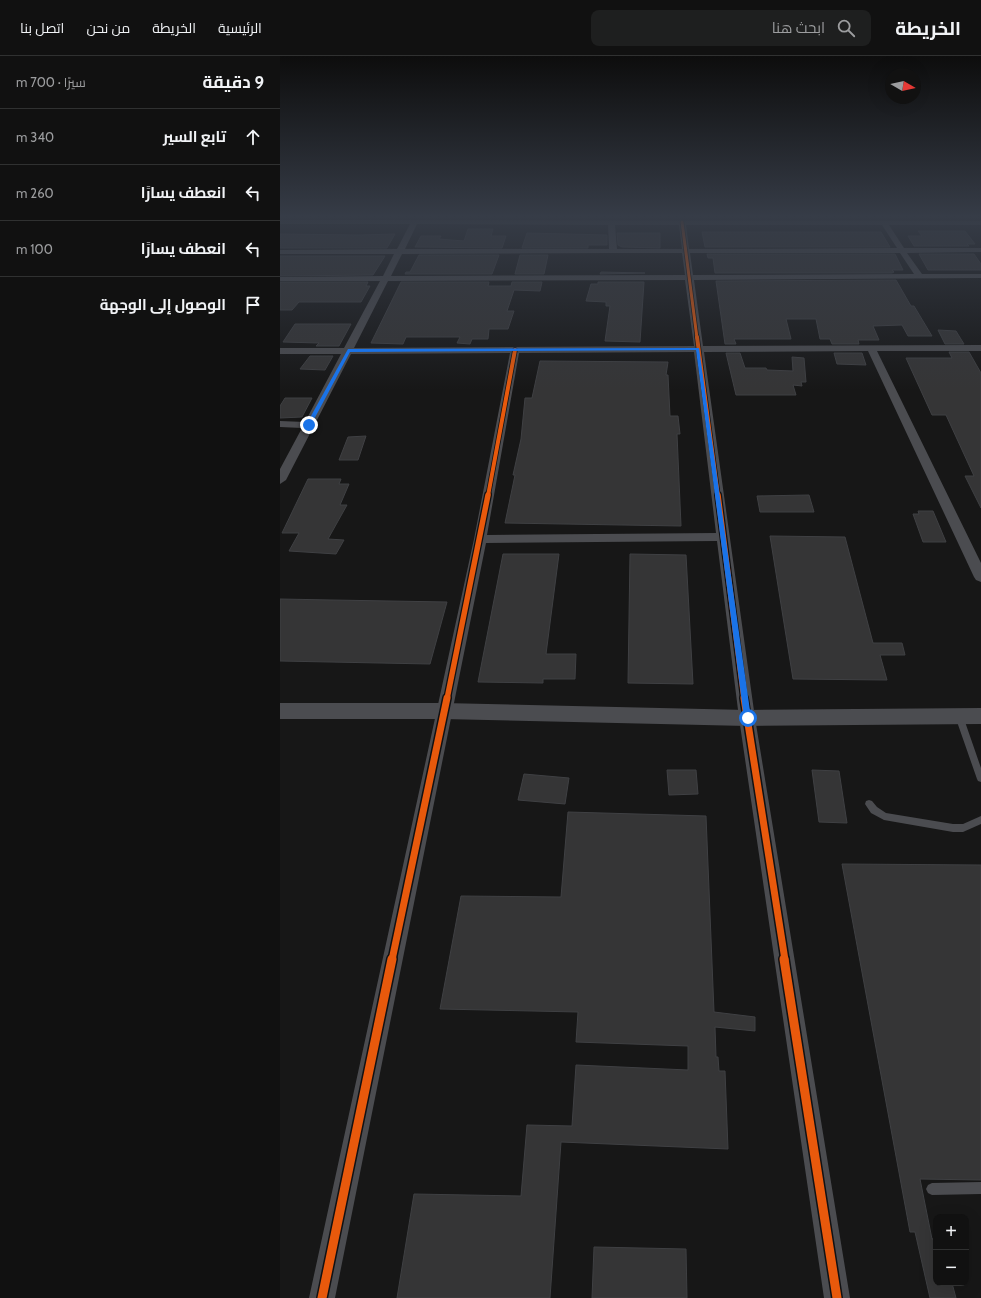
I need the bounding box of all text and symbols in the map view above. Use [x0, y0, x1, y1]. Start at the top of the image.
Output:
search box [591, 10, 871, 46]
icon: search [835, 17, 857, 39]
text: الخريطة [895, 17, 961, 40]
text: اتصل بنا [20, 19, 64, 37]
text: من نحن [86, 19, 130, 37]
text: الخريطة [152, 19, 196, 37]
text: الرئيسية [218, 19, 262, 37]
text: ابحث هنا [772, 19, 825, 37]
north arrow [885, 68, 921, 104]
text: 9 دقيقة [203, 72, 264, 92]
text: سيرًا · 700 m [16, 74, 86, 90]
icon: ahead [242, 126, 264, 148]
text: تابع السير [163, 128, 226, 146]
text: 340 m [16, 129, 54, 145]
icon: left [242, 182, 264, 204]
text: انعطف يسارًا [141, 184, 226, 202]
text: 260 m [16, 185, 54, 201]
icon: left [242, 238, 264, 260]
text: انعطف يسارًا [141, 240, 226, 258]
text: 100 m [16, 241, 53, 257]
icon: arrive [242, 294, 264, 316]
text: الوصول إلى الوجهة [100, 296, 226, 314]
route end [300, 416, 318, 434]
route start [739, 709, 757, 727]
map controls [933, 1214, 969, 1286]
button: + [933, 1214, 969, 1250]
button: − [933, 1250, 969, 1286]

